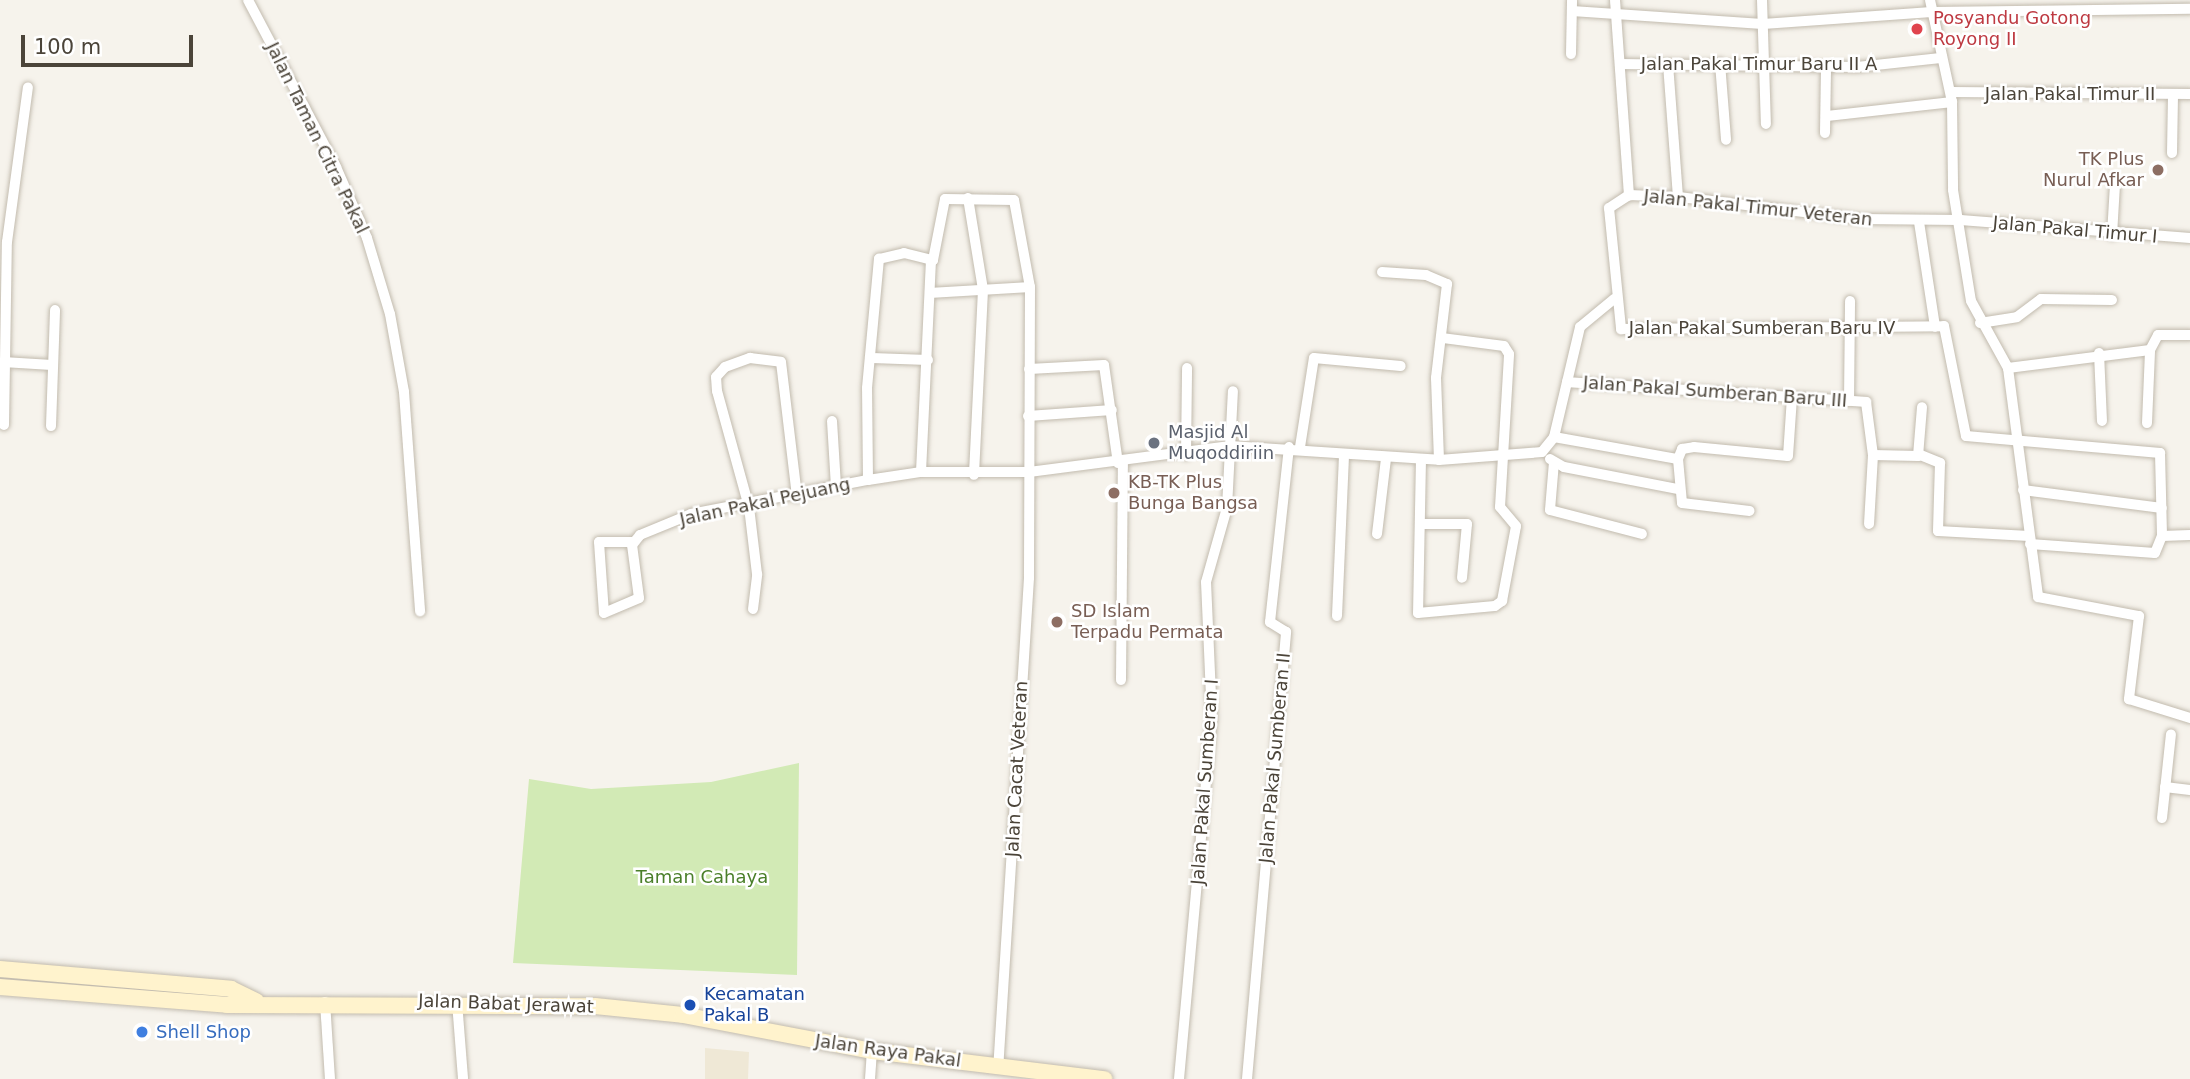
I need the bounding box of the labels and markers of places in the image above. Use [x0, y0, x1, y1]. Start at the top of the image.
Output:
place label: Posyandu Gotong Royong II [1933, 8, 2091, 50]
marker: Posyandu Gotong Royong II [1907, 19, 1927, 39]
place label: TK Plus Nurul Afkar [2043, 149, 2144, 192]
marker: TK Plus Nurul Afkar [2150, 162, 2166, 178]
place label: Masjid Al Muqoddiriin [1168, 422, 1274, 464]
marker: Masjid Al Muqoddiriin [1146, 435, 1162, 451]
place label: KB-TK Plus Bunga Bangsa [1128, 472, 1258, 514]
marker: KB-TK Plus Bunga Bangsa [1106, 485, 1122, 501]
place label: SD Islam Terpadu Permata [1071, 601, 1223, 644]
marker: SD Islam Terpadu Permata [1049, 614, 1065, 630]
place label: Kecamatan Pakal B [704, 984, 805, 1026]
marker: Kecamatan Pakal B [682, 997, 698, 1013]
place label: Shell Shop [156, 1021, 251, 1043]
marker: Shell Shop [134, 1024, 150, 1040]

